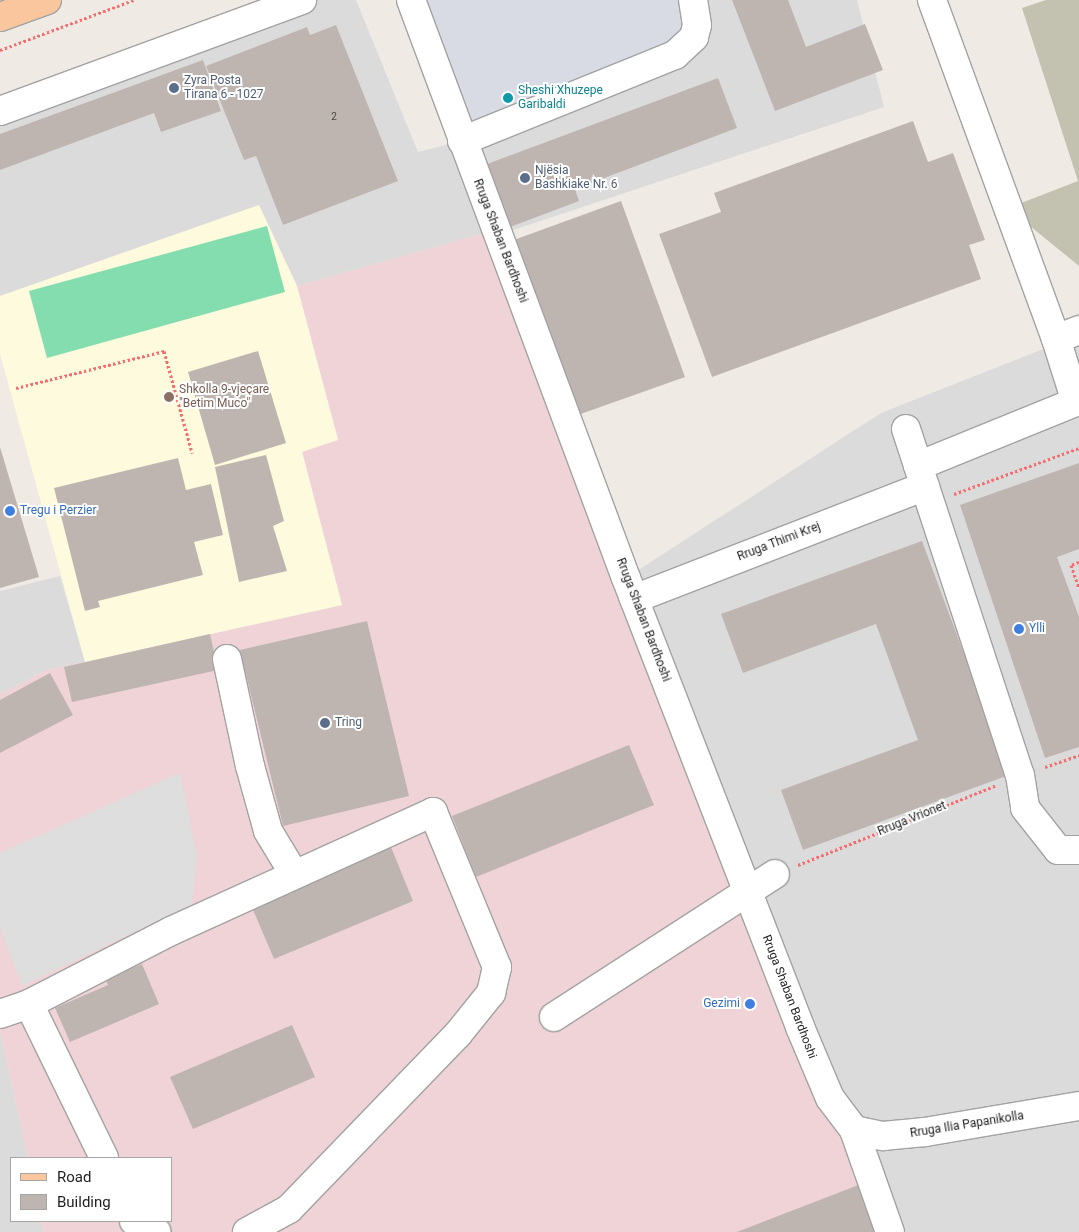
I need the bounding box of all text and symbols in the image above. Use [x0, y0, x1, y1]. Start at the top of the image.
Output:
place label: Zyra Posta Tirana 6 - 1027 [184, 74, 264, 102]
marker: Zyra Posta Tirana 6 - 1027 [168, 82, 180, 94]
place label: Sheshi Xhuzepe Garibaldi [518, 84, 603, 112]
marker: Sheshi Xhuzepe Garibaldi [502, 92, 514, 104]
house number: 2 [331, 111, 337, 123]
place label: Njësia Bashkiake Nr. 6 [535, 164, 617, 192]
marker: Njësia Bashkiake Nr. 6 [519, 172, 531, 184]
street label: Rruga Shaban Bardhoshi [470, 177, 530, 305]
place label: Shkolla 9-vjeçare "Betim Muco" [179, 383, 269, 411]
marker: Shkolla 9-vjeçare "Betim Muco" [163, 391, 175, 403]
place label: Tregu i Perzier [20, 504, 96, 518]
marker: Tregu i Perzier [4, 505, 16, 517]
street label: Rruga Thimi Krej [735, 519, 823, 565]
street label: Rruga Shaban Bardhoshi [613, 556, 673, 684]
place label: Ylli [1029, 622, 1045, 636]
marker: Ylli [1013, 623, 1025, 635]
place label: Tring [335, 716, 362, 730]
marker: Tring [319, 717, 331, 729]
street label: Rruga Vrionet [876, 799, 948, 839]
street label: Rruga Shaban Bardhoshi [759, 933, 819, 1061]
place label: Gezimi [703, 997, 740, 1011]
marker: Gezimi [744, 998, 756, 1010]
street label: Rruga Ilia Papanikolla [909, 1109, 1025, 1141]
legend [10, 1157, 172, 1222]
text: Road [57, 1168, 91, 1186]
text: Building [57, 1193, 111, 1211]

